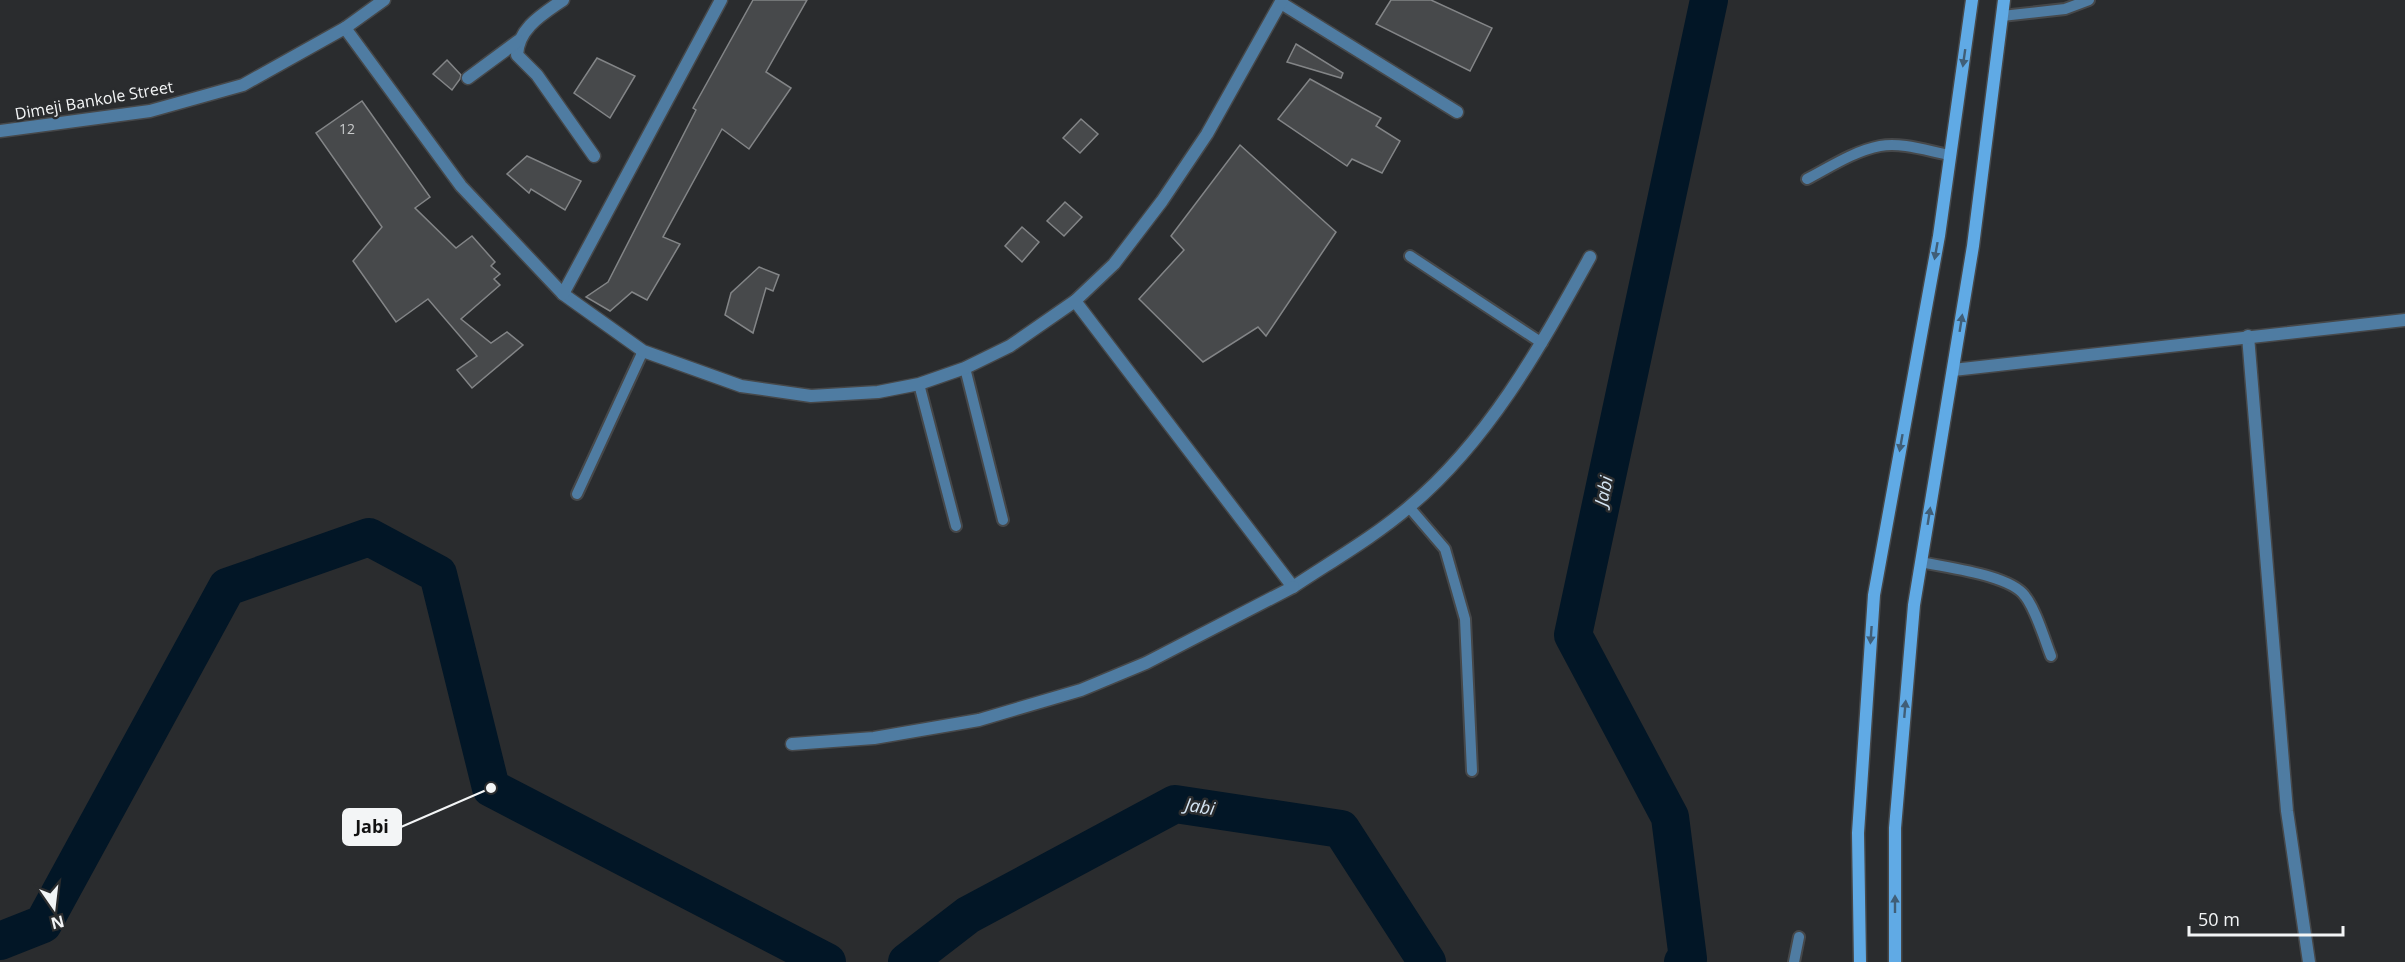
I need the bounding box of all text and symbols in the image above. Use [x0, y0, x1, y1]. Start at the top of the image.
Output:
one-way arrow [1960, 49, 1969, 68]
street label: Dimeji Bankole Street [13, 75, 175, 125]
house number: 12 [339, 119, 355, 138]
one-way arrow [1931, 242, 1940, 261]
one-way arrow [1956, 313, 1965, 332]
one-way arrow [1896, 433, 1905, 452]
water label: Jabi [1588, 473, 1618, 511]
one-way arrow [1925, 506, 1934, 525]
one-way arrow [1866, 626, 1876, 645]
one-way arrow [1900, 699, 1910, 718]
water label: Jabi [1181, 791, 1217, 820]
callout: Jabi [343, 809, 401, 845]
text: Jabi [353, 814, 389, 838]
north arrow [24, 878, 84, 938]
one-way arrow [1890, 894, 1900, 913]
scale bar [2189, 899, 2344, 937]
text: 50 m [2198, 907, 2240, 931]
text: N [49, 910, 67, 935]

